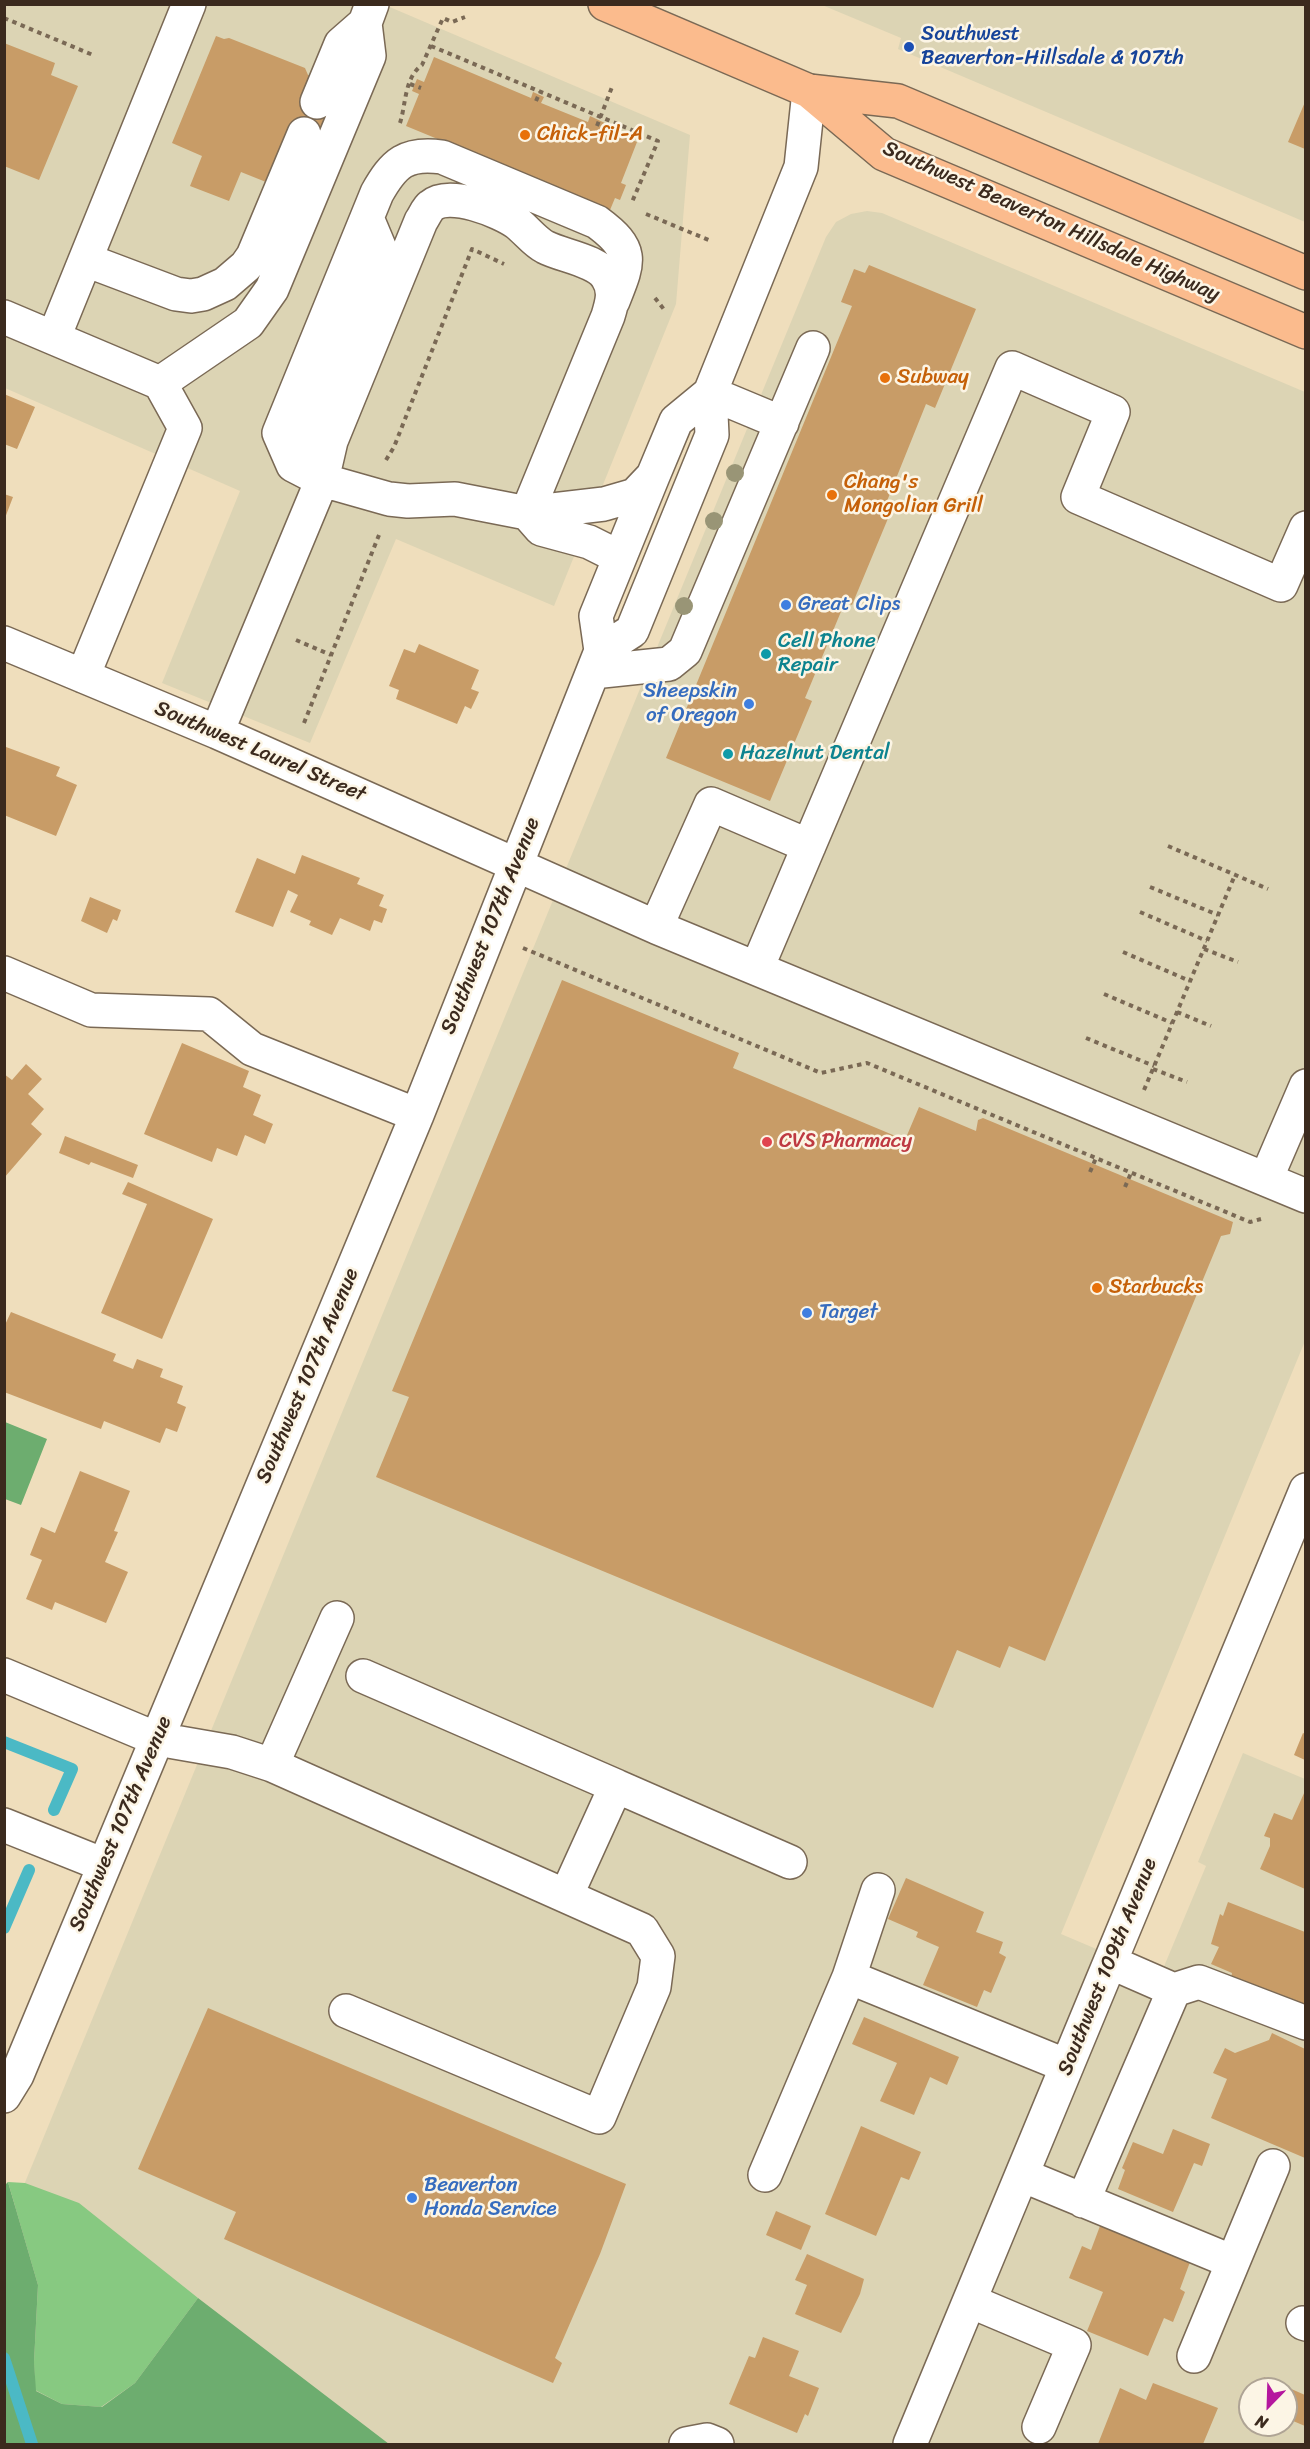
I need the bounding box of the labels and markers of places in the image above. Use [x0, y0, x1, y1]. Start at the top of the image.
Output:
place label: Southwest Beaverton-Hillsdale & 107th [921, 22, 1184, 72]
marker: Southwest Beaverton-Hillsdale & 107th [902, 40, 916, 54]
place label: Chick-fil-A [537, 122, 643, 148]
marker: Chick-fil-A [518, 128, 532, 142]
place label: Subway [897, 365, 969, 391]
marker: Subway [878, 371, 892, 385]
place label: Chang's Mongolian Grill [844, 470, 983, 520]
marker: Chang's Mongolian Grill [825, 488, 839, 502]
place label: Great Clips [798, 592, 900, 618]
marker: Great Clips [779, 598, 793, 612]
place label: Cell Phone Repair [778, 629, 876, 679]
marker: Cell Phone Repair [759, 647, 773, 661]
place label: Sheepskin of Oregon [643, 679, 737, 729]
marker: Sheepskin of Oregon [742, 697, 756, 711]
place label: Hazelnut Dental [740, 741, 890, 767]
marker: Hazelnut Dental [721, 747, 735, 761]
place label: CVS Pharmacy [779, 1129, 912, 1155]
marker: CVS Pharmacy [760, 1135, 774, 1149]
place label: Starbucks [1109, 1275, 1203, 1301]
marker: Starbucks [1090, 1281, 1104, 1295]
place label: Target [819, 1300, 878, 1326]
marker: Target [800, 1306, 814, 1320]
place label: Beaverton Honda Service [424, 2173, 557, 2223]
marker: Beaverton Honda Service [405, 2191, 419, 2205]

